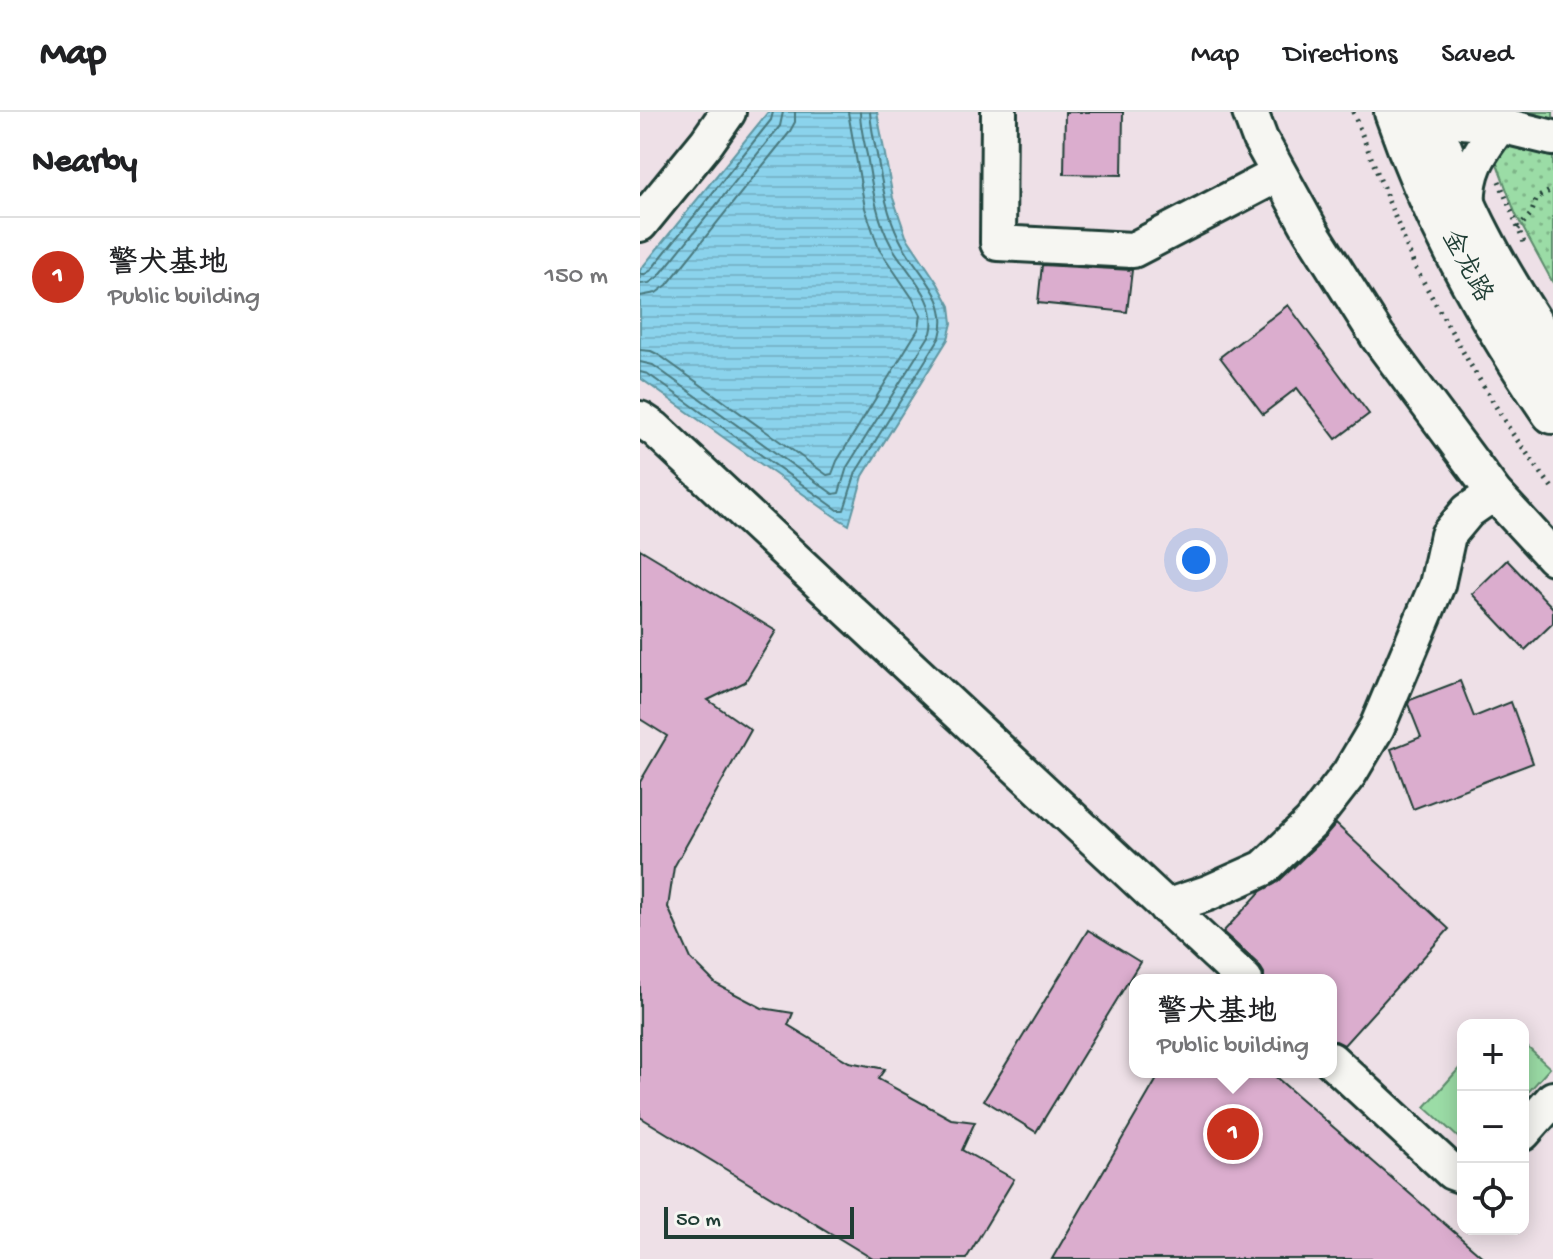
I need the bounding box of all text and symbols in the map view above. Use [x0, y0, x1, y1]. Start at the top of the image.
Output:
text: Map [40, 33, 106, 77]
text: Map [1191, 39, 1239, 72]
text: Directions [1283, 39, 1397, 72]
text: Saved [1441, 39, 1513, 72]
text: Nearby [32, 144, 137, 184]
street label: 金龙路 [1433, 224, 1499, 309]
text: 警犬基地 [108, 248, 228, 283]
text: 1 [53, 262, 63, 293]
text: 150 m [544, 262, 608, 293]
text: Public building [108, 283, 260, 314]
your location [1176, 540, 1216, 580]
popup [1129, 974, 1337, 1078]
text: 警犬基地 [1157, 997, 1277, 1032]
map controls [1457, 1019, 1529, 1235]
button: + [1457, 1019, 1529, 1091]
text: Public building [1157, 1032, 1309, 1063]
button: − [1457, 1091, 1529, 1163]
pin: 1 [1207, 1104, 1259, 1164]
button: locate [1457, 1163, 1529, 1235]
scale bar [664, 1203, 854, 1239]
text: 50 m [676, 1208, 721, 1234]

